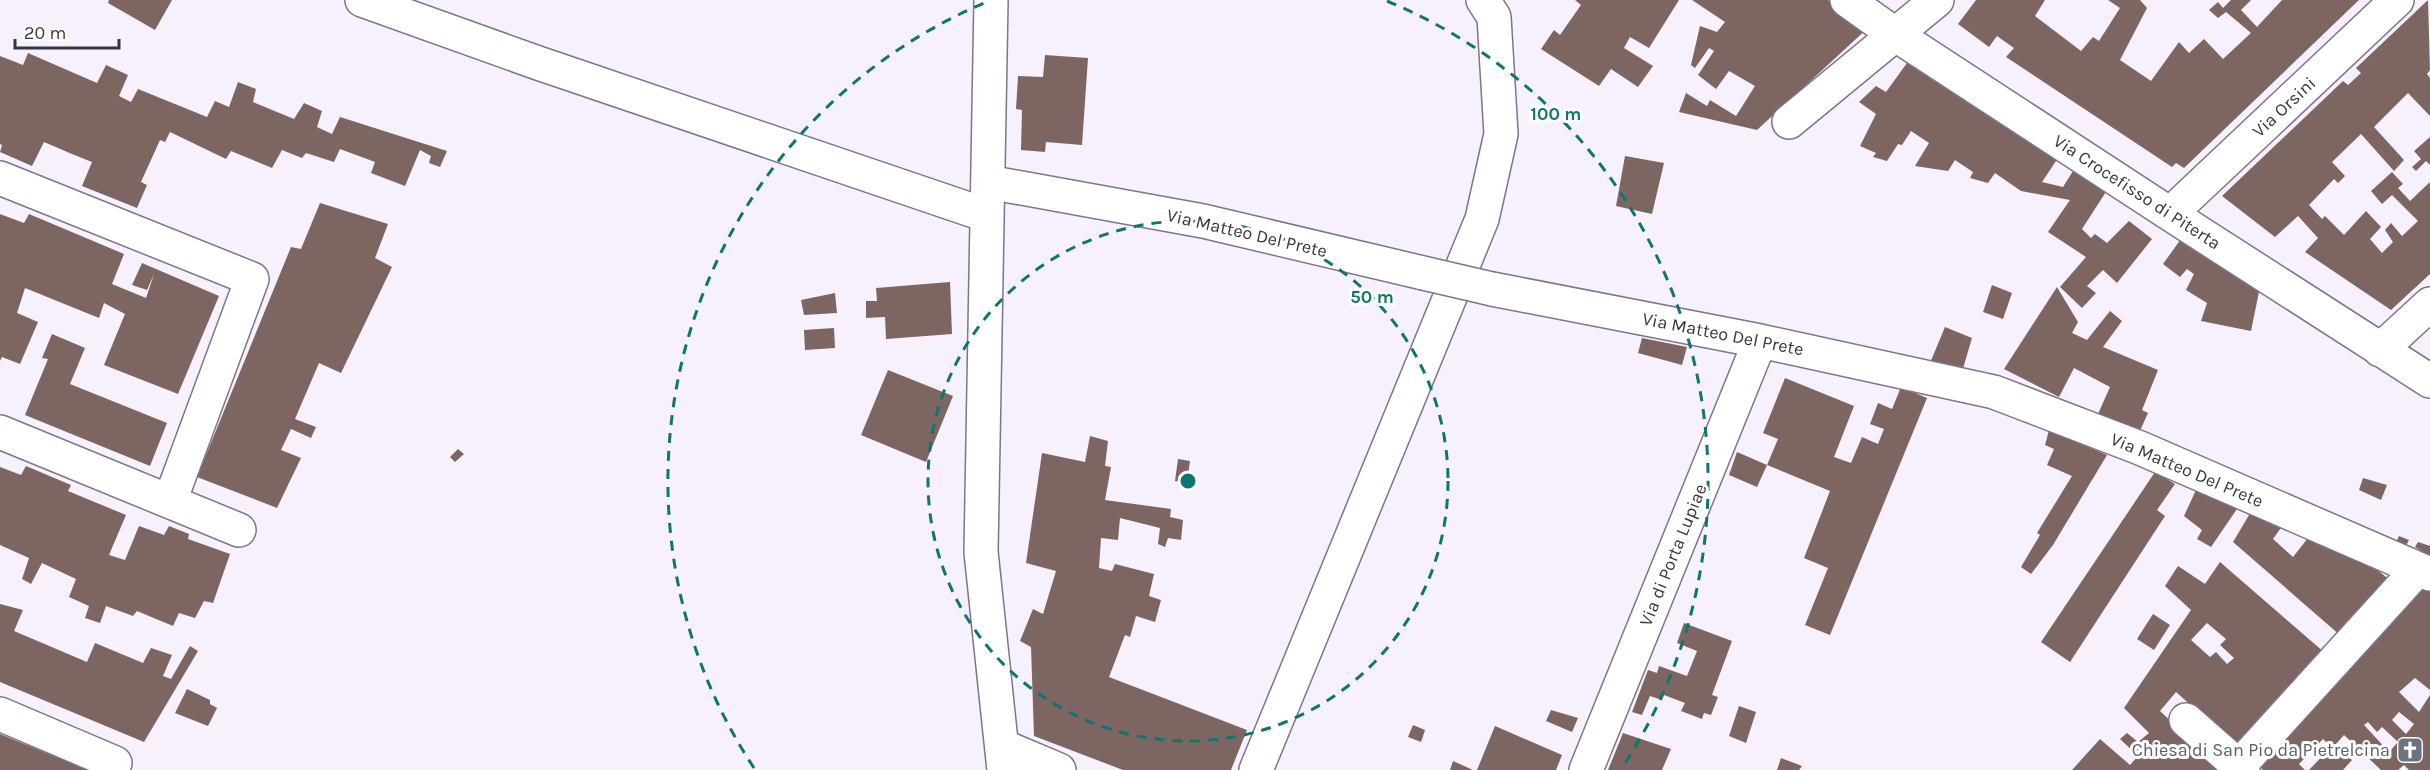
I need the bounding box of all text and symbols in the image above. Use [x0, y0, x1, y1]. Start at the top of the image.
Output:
scale bar [15, 12, 118, 50]
text: 20 m [24, 22, 66, 44]
street label: Via Orsini [2248, 72, 2320, 142]
text: 100 m [1531, 103, 1581, 125]
street label: Via Crocefisso di Piterta [2049, 130, 2225, 254]
street label: Via Matteo Del Prete [1165, 204, 1329, 262]
text: 50 m [1350, 286, 1394, 308]
street label: Via Matteo Del Prete [1640, 308, 1806, 360]
street label: Via Matteo Del Prete [2107, 428, 2267, 512]
centre of rings [1178, 471, 1198, 491]
street label: Via di Porta Lupiae [1634, 481, 1712, 629]
church icon: Chiesa di San Pio da Pietrelcina [2395, 735, 2425, 765]
place label: Chiesa di San Pio da Pietrelcina [2132, 739, 2390, 761]

